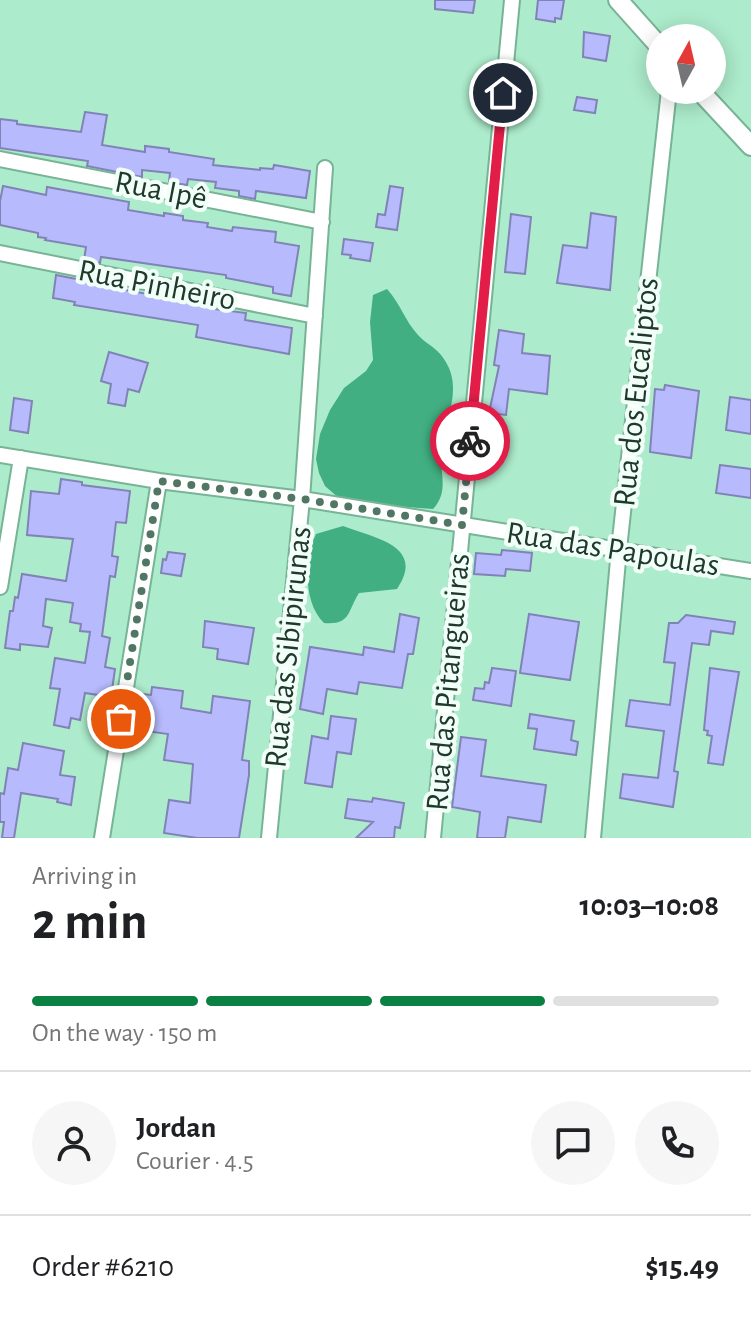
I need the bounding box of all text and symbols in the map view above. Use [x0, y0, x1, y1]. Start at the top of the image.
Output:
north arrow [646, 24, 726, 104]
map controls [646, 24, 726, 104]
pin [469, 59, 537, 127]
icon: home [481, 71, 525, 115]
street label: Rua Ipê [112, 165, 210, 215]
street label: Rua Pinheiro [76, 254, 238, 316]
street label: Rua dos Eucaliptos [608, 276, 664, 508]
courier [430, 401, 510, 481]
icon: bike [448, 419, 492, 463]
street label: Rua das Papoulas [504, 516, 722, 582]
street label: Rua das Sibipirunas [259, 525, 317, 769]
street label: Rua das Pitangueiras [421, 552, 475, 812]
pin [87, 685, 155, 753]
icon: bag [99, 697, 143, 741]
text: Arriving in [32, 863, 137, 889]
text: 10:03–10:08 [580, 891, 719, 921]
text: 2 min [32, 896, 147, 948]
text: On the way · 150 m [32, 1020, 217, 1046]
button: person [32, 1101, 116, 1185]
button: chat [531, 1101, 615, 1185]
button: phone [635, 1101, 719, 1185]
text: Jordan [136, 1113, 216, 1143]
text: Courier · 4.5 [136, 1148, 254, 1174]
text: Order #6210 [32, 1252, 174, 1282]
text: $15.49 [645, 1252, 719, 1282]

